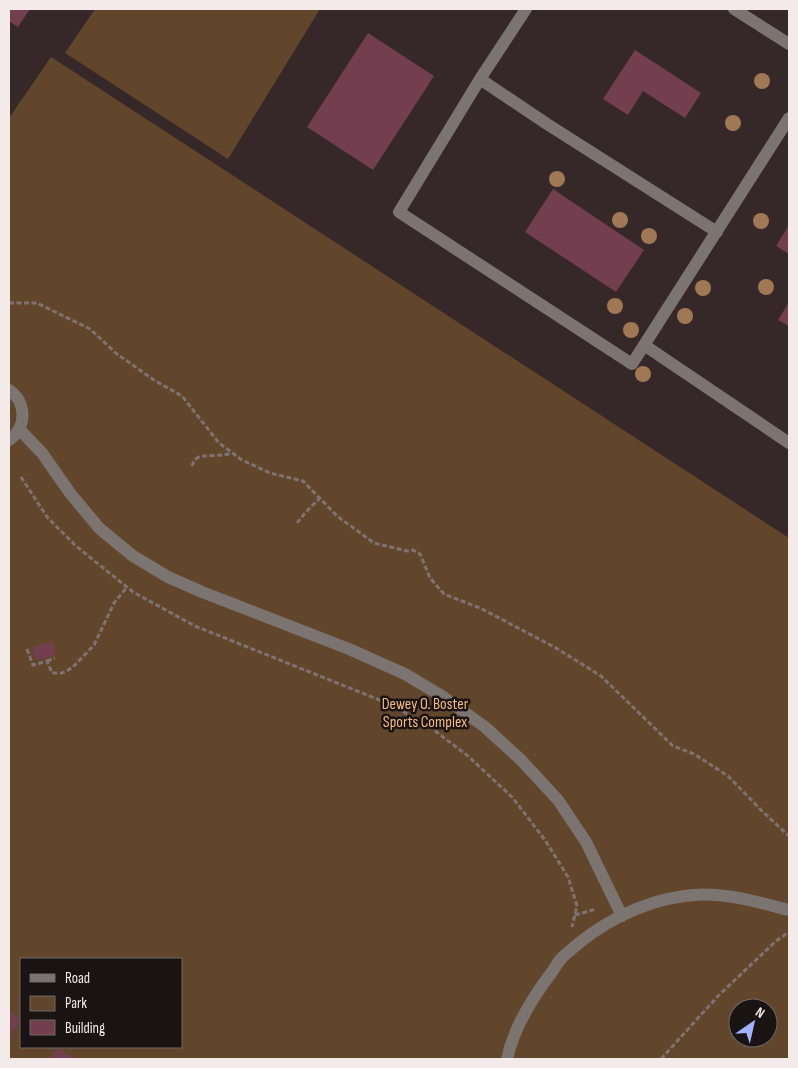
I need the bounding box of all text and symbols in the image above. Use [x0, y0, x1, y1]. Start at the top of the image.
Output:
park label: Dewey O. Boster Sports Complex [382, 695, 469, 732]
legend [20, 958, 182, 1048]
text: Road [65, 969, 90, 988]
text: Park [65, 994, 87, 1013]
north arrow [728, 998, 778, 1048]
text: N [752, 1003, 768, 1022]
text: Building [65, 1019, 105, 1038]

